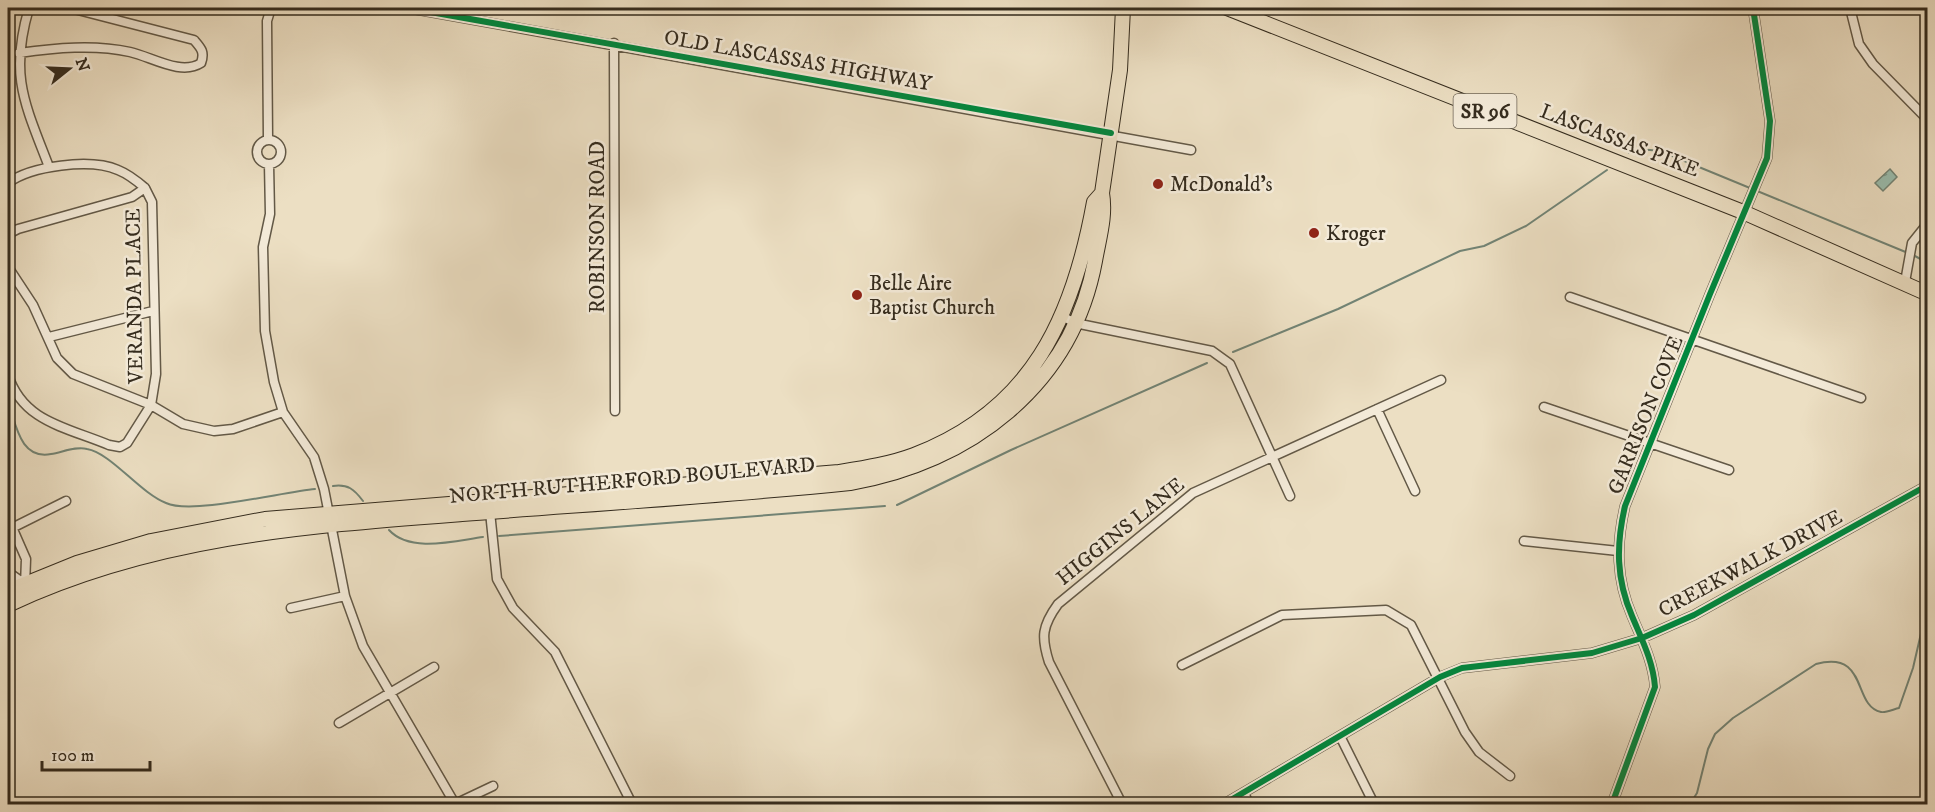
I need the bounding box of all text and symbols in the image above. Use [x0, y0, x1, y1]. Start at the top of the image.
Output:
street label: OLD LASCASSAS HIGHWAY [662, 25, 934, 97]
north arrow [39, 39, 99, 99]
text: N [71, 55, 94, 74]
road number: SR 96 [1454, 94, 1516, 128]
street label: LASCASSAS PIKE [1536, 99, 1703, 183]
street label: ROBINSON ROAD [585, 141, 611, 313]
place label: McDonald's [1170, 172, 1273, 198]
marker: McDonald's [1151, 177, 1165, 191]
street label: VERANDA PLACE [120, 208, 150, 385]
place label: Kroger [1326, 221, 1386, 247]
marker: Kroger [1307, 226, 1321, 240]
place label: Belle Aire Baptist Church [869, 271, 995, 321]
marker: Belle Aire Baptist Church [850, 288, 864, 302]
street label: GARRISON COVE [1602, 332, 1690, 498]
street label: NORTH RUTHERFORD BOULEVARD [448, 452, 816, 510]
street label: HIGGINS LANE [1051, 472, 1190, 591]
street label: CREEKWALK DRIVE [1654, 504, 1847, 623]
scale bar [42, 734, 150, 772]
text: 100 m [51, 745, 94, 767]

